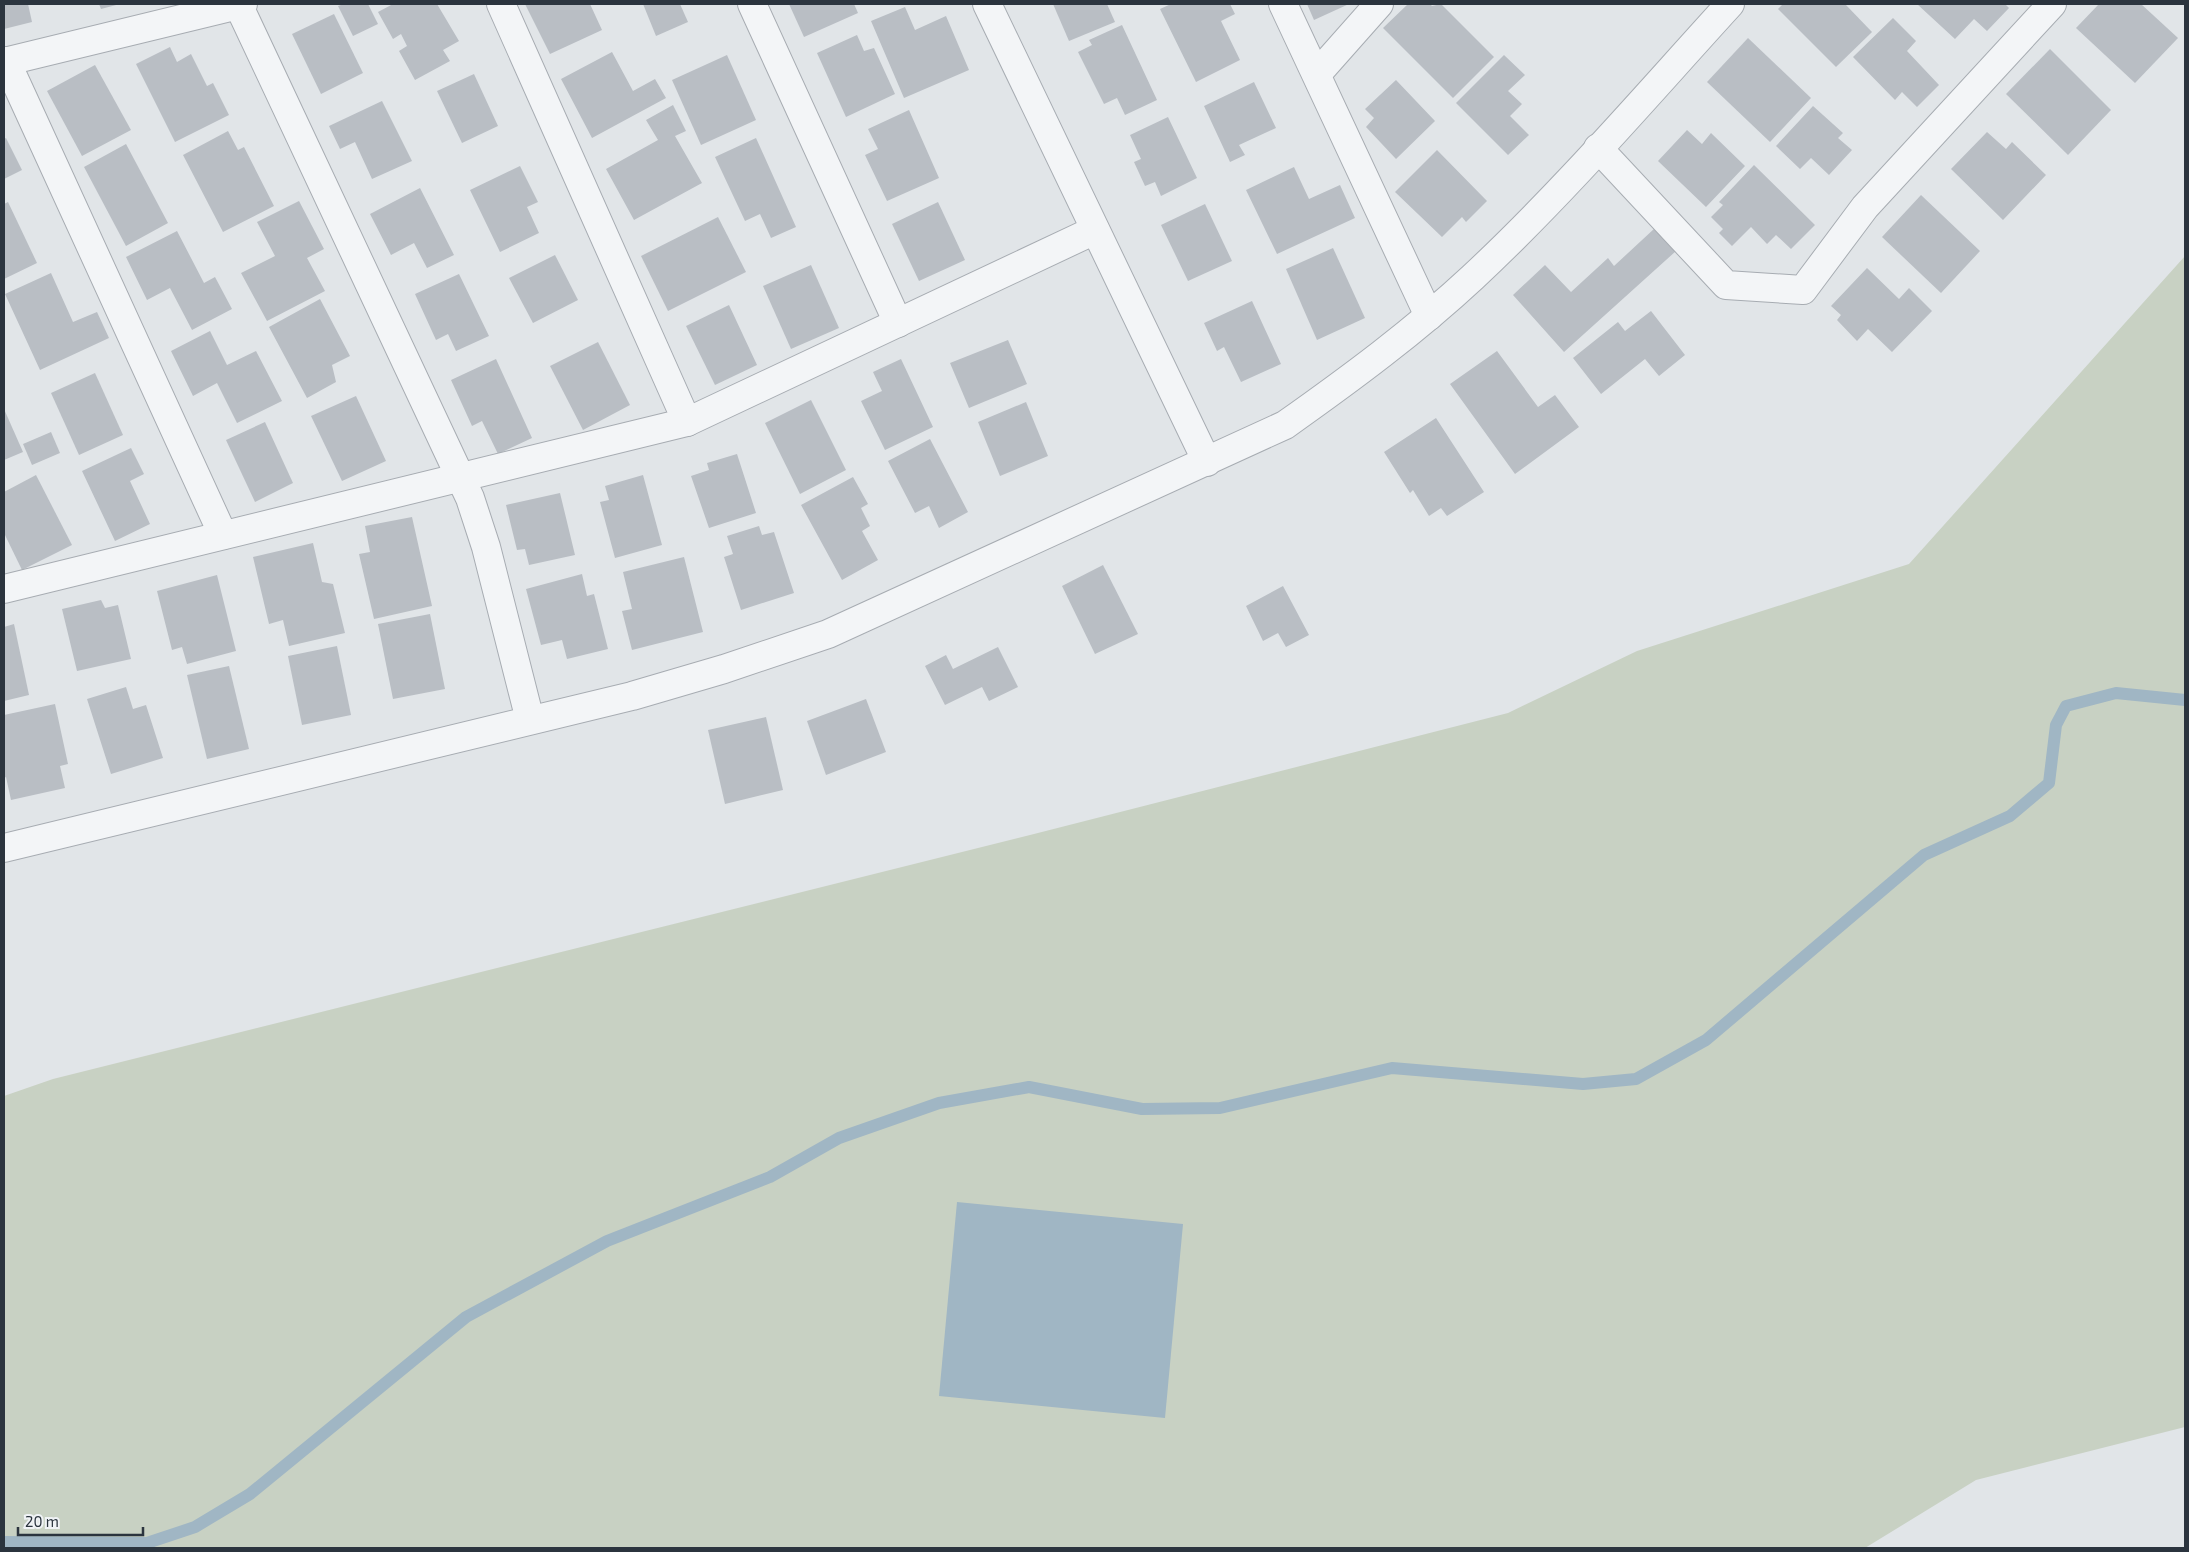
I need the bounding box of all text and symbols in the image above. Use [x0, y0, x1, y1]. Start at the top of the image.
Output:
scale bar [18, 1504, 142, 1536]
text: 20 m [25, 1512, 59, 1530]

